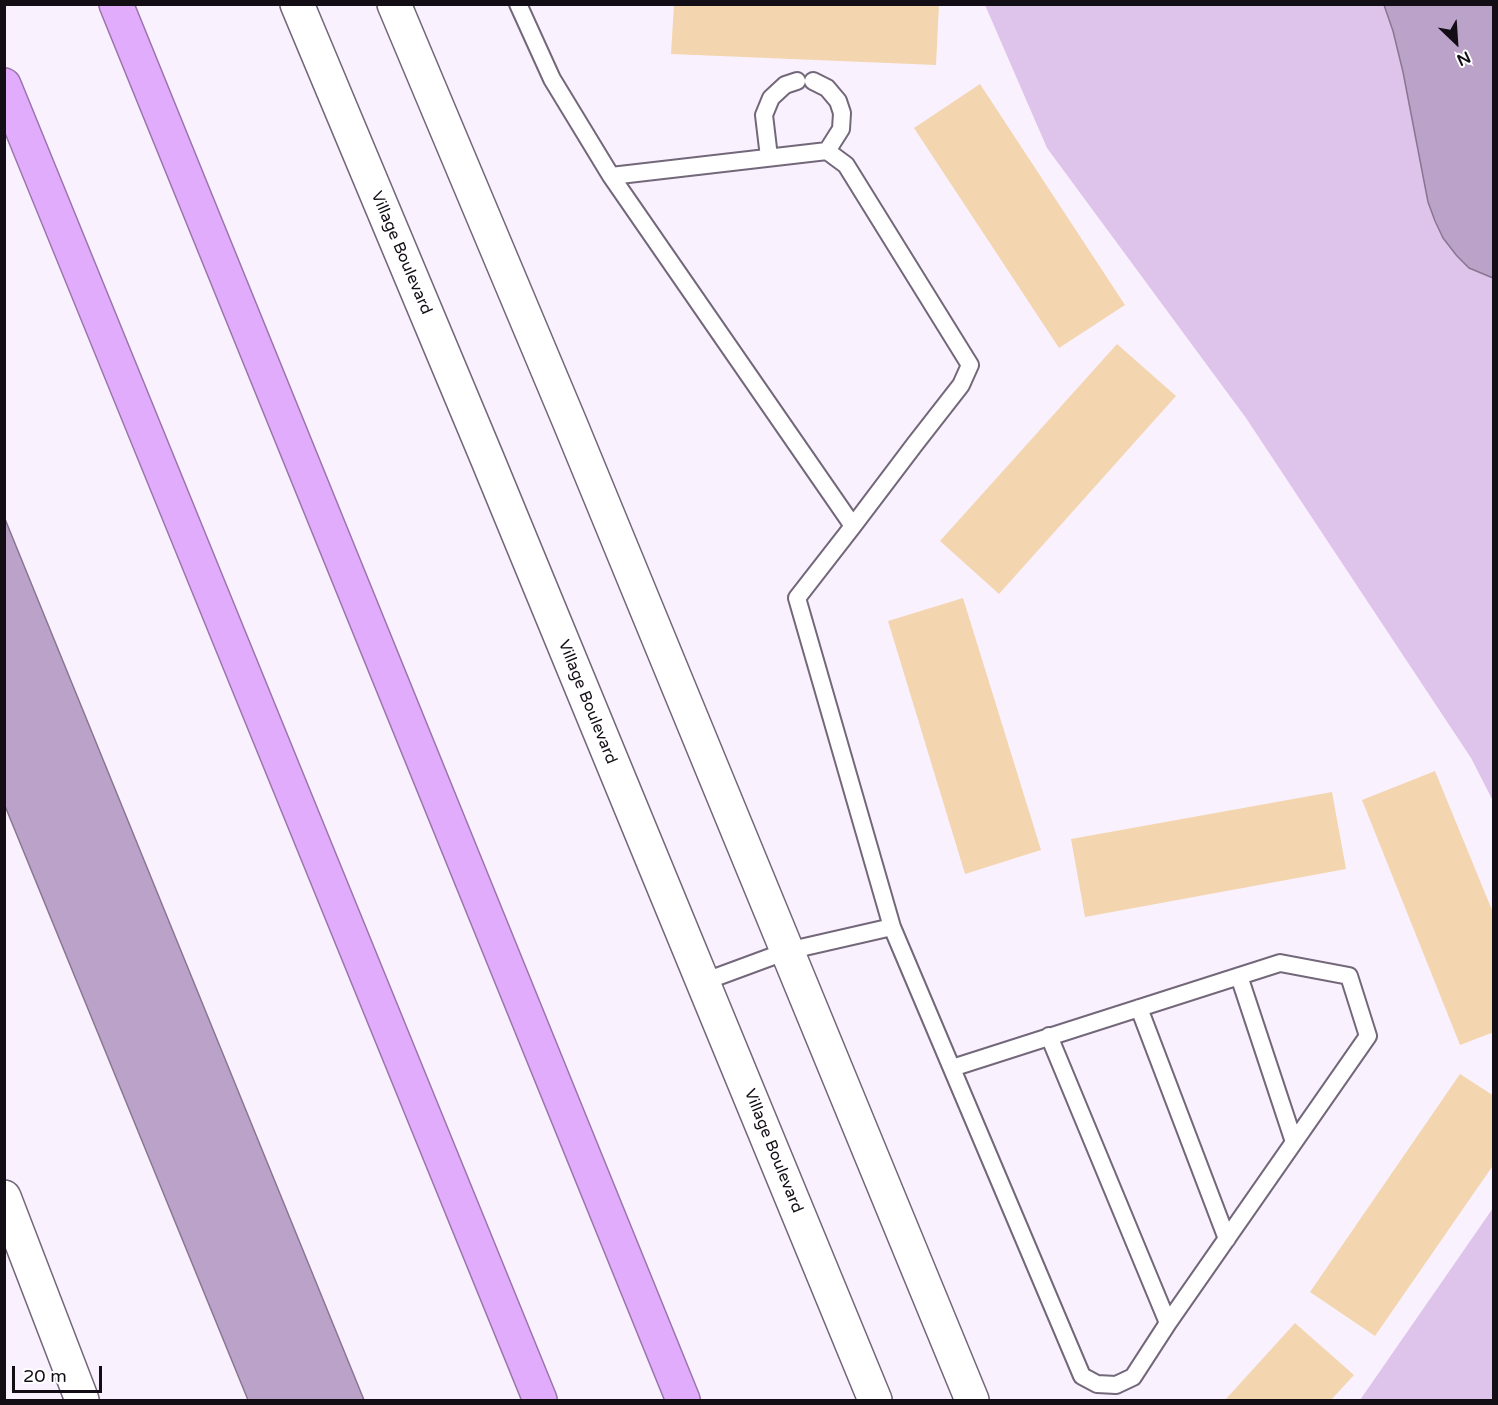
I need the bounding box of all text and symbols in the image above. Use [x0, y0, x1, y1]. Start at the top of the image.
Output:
north arrow [1426, 12, 1486, 72]
text: N [1454, 47, 1474, 70]
street label: Village Boulevard [366, 188, 436, 318]
street label: Village Boulevard [553, 637, 621, 767]
street label: Village Boulevard [739, 1086, 807, 1216]
scale bar [15, 1354, 105, 1392]
text: 20 m [23, 1365, 67, 1387]

